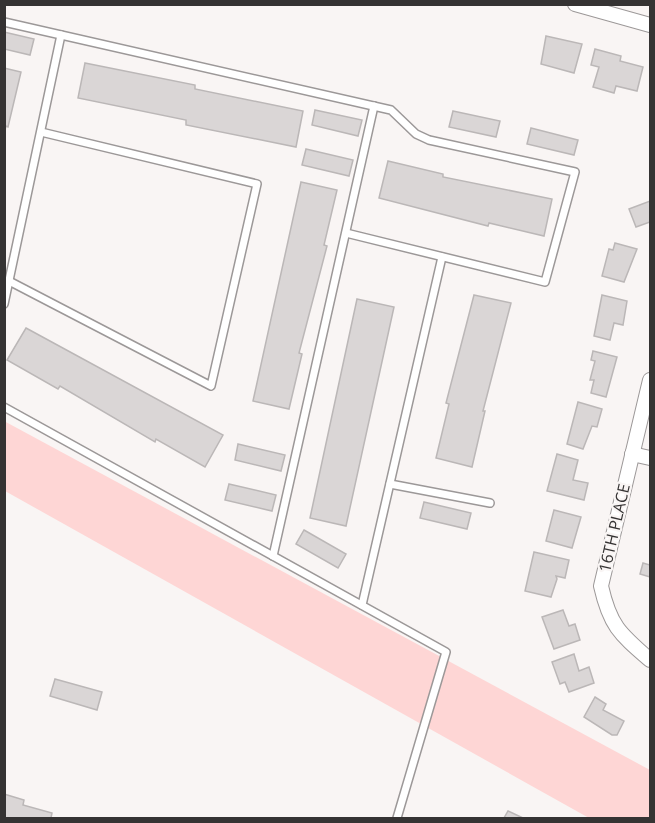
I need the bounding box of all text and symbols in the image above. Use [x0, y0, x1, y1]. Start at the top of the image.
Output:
street label: 16TH PLACE [593, 482, 635, 574]

